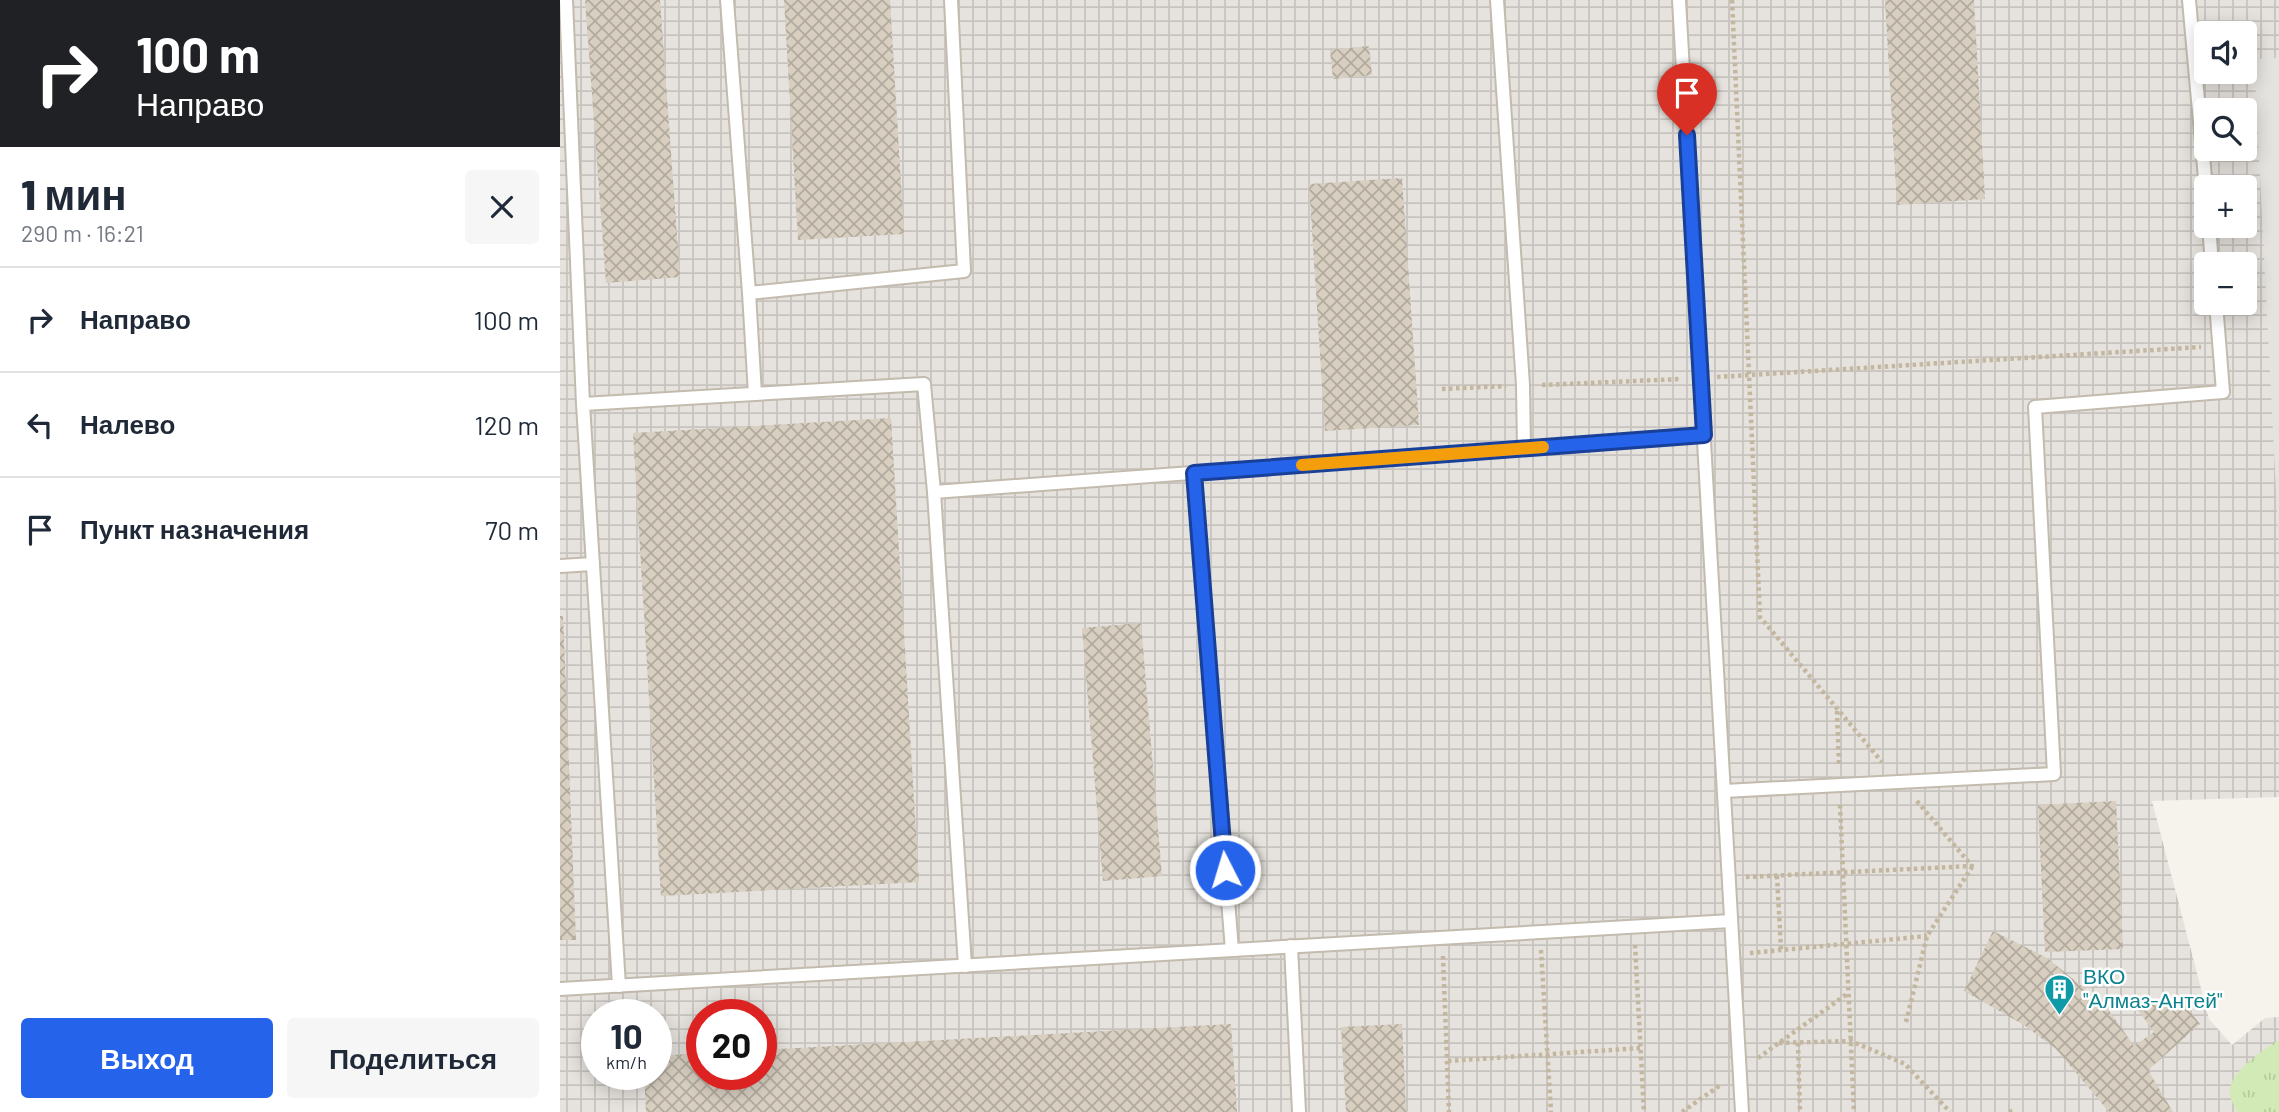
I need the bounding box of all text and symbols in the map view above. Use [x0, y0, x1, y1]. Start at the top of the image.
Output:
map controls [2194, 21, 2257, 315]
button: sound [2194, 21, 2257, 84]
text: 100 m [136, 24, 260, 83]
icon: right [21, 28, 112, 119]
pin [1657, 63, 1717, 135]
icon: arrive [1668, 74, 1706, 112]
text: Направо [136, 84, 264, 122]
button: search [2194, 98, 2257, 161]
text: 1 мин [21, 168, 127, 218]
button: close [465, 170, 539, 244]
button: + [2194, 175, 2257, 238]
text: 290 m · 16:21 [21, 219, 144, 247]
button: − [2194, 252, 2257, 315]
icon: right [21, 301, 59, 339]
text: Направо [80, 303, 191, 334]
text: 100 m [474, 304, 539, 335]
icon: left [21, 406, 59, 444]
text: Налево [80, 408, 175, 439]
text: 120 m [475, 409, 539, 440]
icon: arrive [21, 511, 59, 549]
text: Пункт назначения [80, 513, 309, 544]
text: 70 m [485, 514, 539, 545]
position arrow [1188, 833, 1262, 907]
place label: ВКО "Алмаз-Антей" [2083, 963, 2223, 1012]
building icon: ВКО "Алмаз-Антей" [2043, 972, 2077, 1016]
speed limit sign: 20 [686, 999, 777, 1090]
text: 10 [610, 1014, 643, 1056]
button: Выход [21, 1018, 273, 1098]
button: Поделиться [287, 1018, 539, 1098]
text: km/h [606, 1051, 647, 1073]

